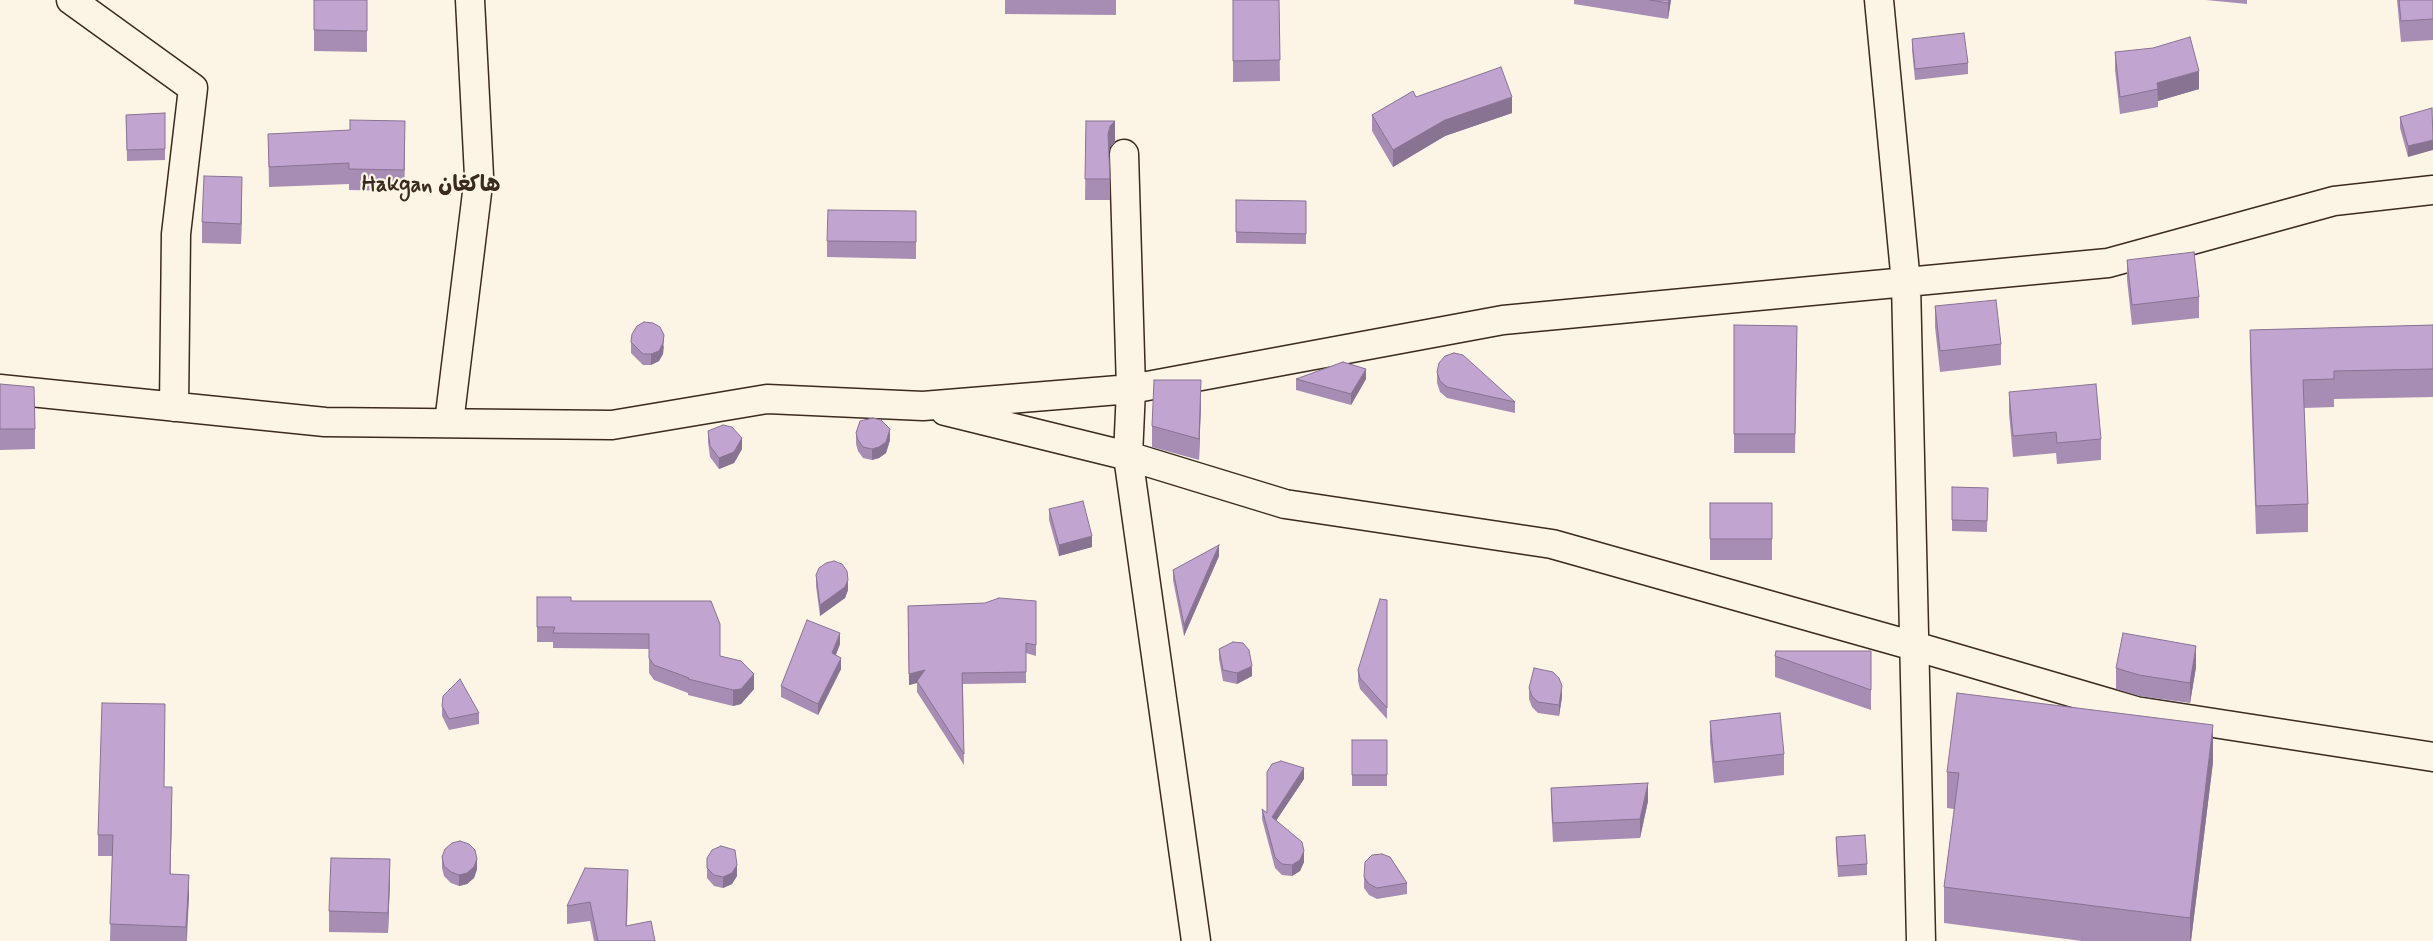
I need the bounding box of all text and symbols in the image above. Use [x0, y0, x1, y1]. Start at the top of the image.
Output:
district label: Hakgan هاكغان [362, 173, 500, 199]

